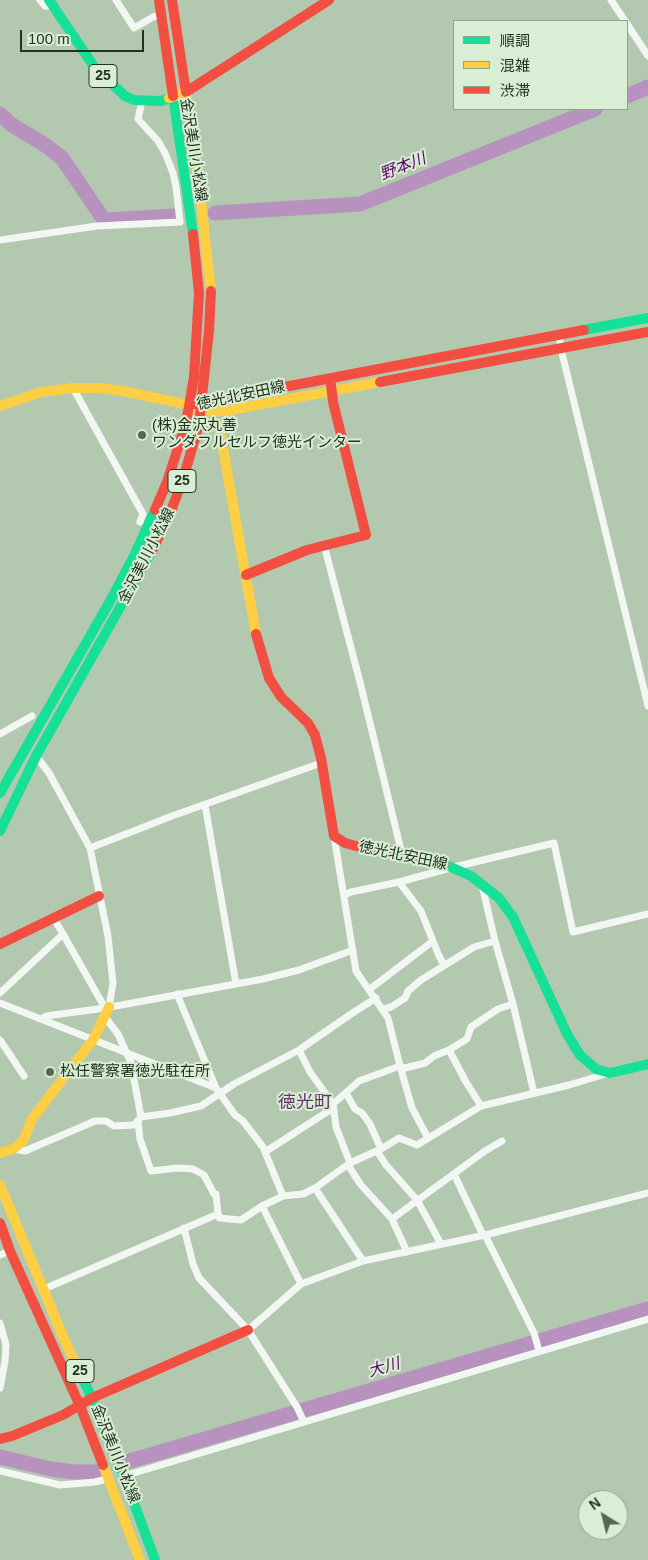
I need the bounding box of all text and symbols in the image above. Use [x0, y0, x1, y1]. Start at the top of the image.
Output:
scale bar [22, 20, 146, 52]
legend [453, 20, 628, 110]
text: 100 m [28, 30, 70, 47]
text: 順調 [500, 32, 530, 49]
text: 混雑 [500, 57, 530, 74]
road number: 25 [89, 64, 117, 88]
text: 渋滞 [500, 82, 530, 99]
street label: 金沢美川小松線 [176, 97, 210, 203]
water label: 野本川 [377, 149, 429, 185]
street label: 徳光北安田線 [195, 378, 287, 414]
place label: (株)金沢丸善 ワンダフルセルフ徳光インター [152, 417, 362, 452]
marker: (株)金沢丸善 ワンダフルセルフ徳光インター [136, 429, 148, 441]
road number: 25 [168, 470, 196, 492]
street label: 金沢美川小松線 [115, 505, 179, 607]
street label: 徳光北安田線 [357, 838, 449, 874]
place label: 松任警察署徳光駐在所 [60, 1063, 210, 1081]
marker: 松任警察署徳光駐在所 [44, 1066, 56, 1078]
district label: 徳光町 [278, 1092, 332, 1114]
water label: 大川 [366, 1354, 402, 1382]
road number: 25 [66, 1360, 94, 1382]
street label: 金沢美川小松線 [87, 1402, 143, 1506]
north arrow [578, 1490, 628, 1540]
text: N [586, 1494, 604, 1513]

